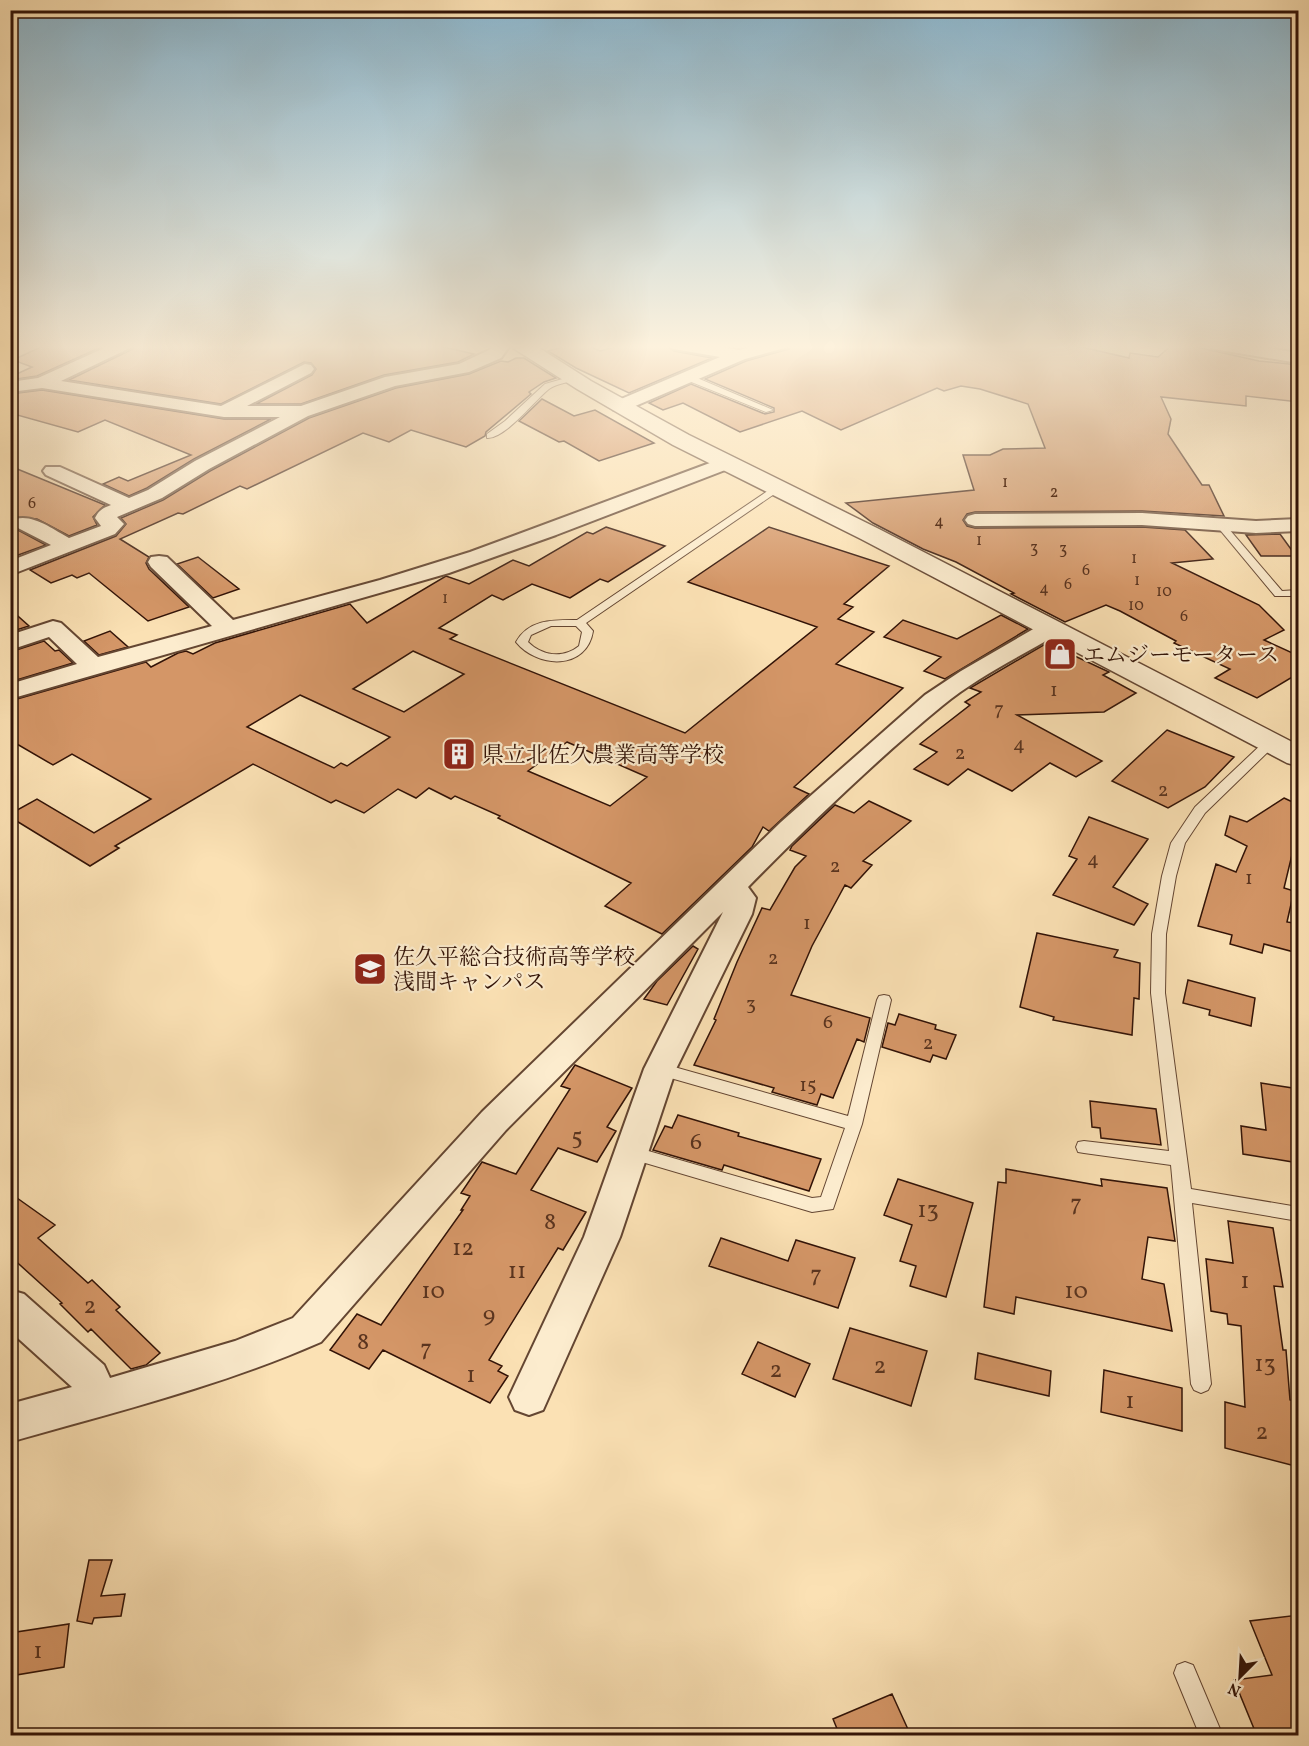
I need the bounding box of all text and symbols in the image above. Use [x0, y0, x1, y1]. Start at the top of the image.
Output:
house number: 1 [1002, 472, 1008, 494]
house number: 2 [1050, 482, 1058, 504]
house number: 6 [28, 493, 36, 515]
house number: 4 [934, 511, 944, 533]
house number: 1 [976, 530, 982, 552]
house number: 3 [1030, 538, 1038, 560]
house number: 3 [1059, 539, 1067, 561]
house number: 1 [1131, 548, 1137, 570]
house number: 6 [1082, 560, 1090, 582]
house number: 1 [1134, 570, 1140, 592]
house number: 6 [1064, 574, 1072, 596]
house number: 4 [1039, 578, 1049, 600]
house number: 10 [1156, 581, 1172, 603]
house number: 1 [442, 588, 448, 610]
house number: 10 [1128, 595, 1144, 617]
house number: 6 [1180, 606, 1188, 628]
shop icon: エムジーモータース [1042, 636, 1078, 672]
place label: エムジーモータース [1083, 641, 1279, 672]
house number: 1 [1050, 677, 1058, 705]
house number: 7 [994, 696, 1004, 724]
house number: 4 [1013, 731, 1025, 759]
building icon: 県立北佐久農業高等学校 [441, 736, 477, 772]
house number: 2 [955, 740, 965, 768]
place label: 県立北佐久農業高等学校 [482, 741, 724, 772]
house number: 2 [1158, 777, 1168, 805]
house number: 4 [1087, 846, 1099, 874]
house number: 2 [830, 853, 840, 881]
house number: 1 [1245, 865, 1253, 893]
house number: 1 [803, 910, 811, 938]
place label: 佐久平総合技術高等学校 浅間キャンパス [393, 943, 635, 999]
house number: 2 [768, 945, 778, 973]
school or university icon: 佐久平総合技術高等学校 浅間キャンパス [352, 951, 388, 987]
house number: 3 [746, 991, 756, 1019]
house number: 6 [823, 1009, 833, 1037]
house number: 2 [923, 1030, 933, 1058]
house number: 15 [799, 1072, 817, 1100]
house number: 5 [571, 1121, 583, 1155]
house number: 6 [690, 1126, 702, 1160]
house number: 7 [1070, 1188, 1082, 1222]
house number: 13 [917, 1194, 939, 1228]
house number: 8 [544, 1206, 556, 1240]
house number: 12 [452, 1232, 474, 1266]
house number: 11 [508, 1255, 526, 1289]
house number: 7 [810, 1259, 822, 1293]
house number: 1 [1240, 1265, 1250, 1299]
house number: 10 [421, 1275, 445, 1309]
house number: 10 [1064, 1275, 1088, 1309]
house number: 2 [84, 1290, 96, 1324]
house number: 9 [483, 1299, 495, 1333]
house number: 8 [357, 1326, 369, 1360]
house number: 7 [420, 1333, 432, 1367]
house number: 13 [1254, 1348, 1276, 1382]
house number: 2 [874, 1350, 886, 1384]
house number: 2 [770, 1354, 782, 1388]
house number: 1 [466, 1359, 476, 1393]
house number: 1 [1125, 1385, 1135, 1419]
house number: 2 [1256, 1416, 1268, 1450]
house number: 1 [33, 1635, 43, 1669]
north arrow [1210, 1647, 1270, 1707]
text: N [1225, 1676, 1244, 1701]

